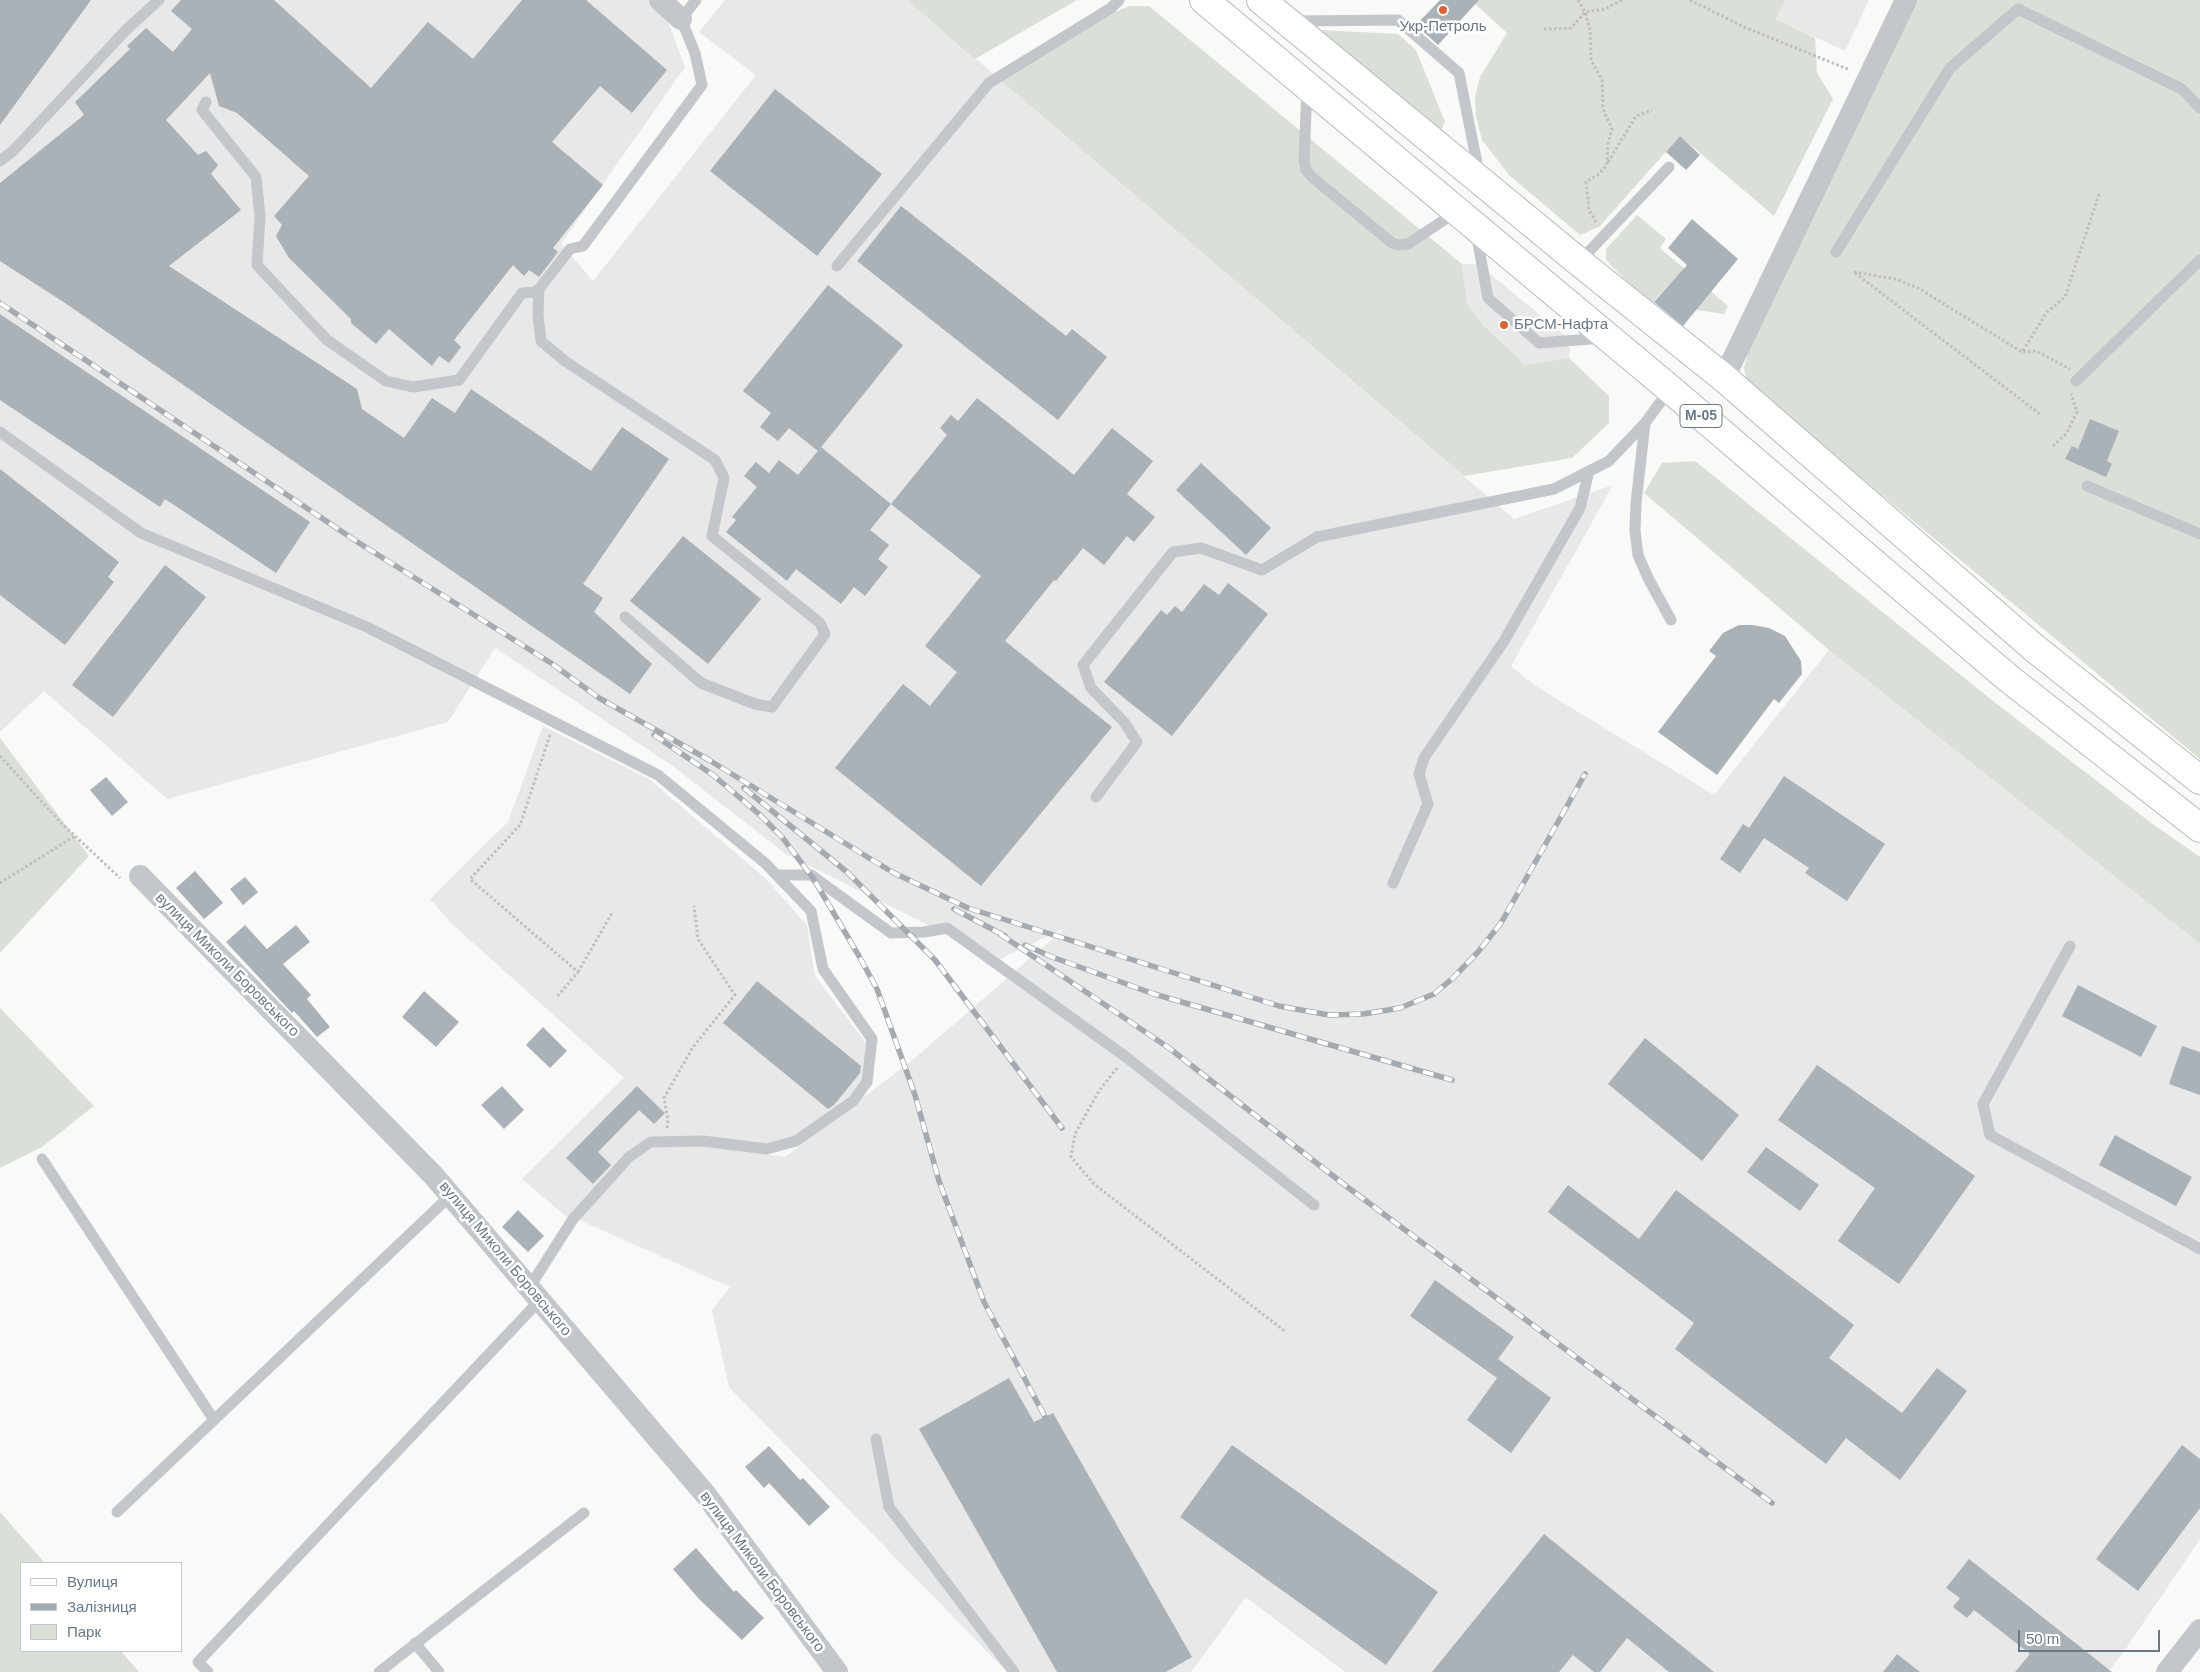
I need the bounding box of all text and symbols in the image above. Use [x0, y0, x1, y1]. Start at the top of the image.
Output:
marker: Укр-Петроль [1437, 4, 1449, 16]
place label: Укр-Петроль [1399, 18, 1487, 36]
place label: БРСМ-Нафта [1514, 316, 1608, 334]
marker: БРСМ-Нафта [1498, 319, 1510, 331]
road number: М-05 [1680, 404, 1722, 428]
street label: вулиця Миколи Боровського [151, 889, 303, 1041]
street label: вулиця Миколи Боровського [435, 1178, 575, 1340]
street label: вулиця Миколи Боровського [696, 1488, 828, 1656]
legend [20, 1562, 182, 1652]
text: Вулиця [67, 1573, 118, 1590]
text: Залізниця [67, 1598, 137, 1615]
scale bar [2020, 1620, 2162, 1652]
text: Парк [67, 1623, 101, 1640]
text: 50 m [2026, 1630, 2059, 1647]

